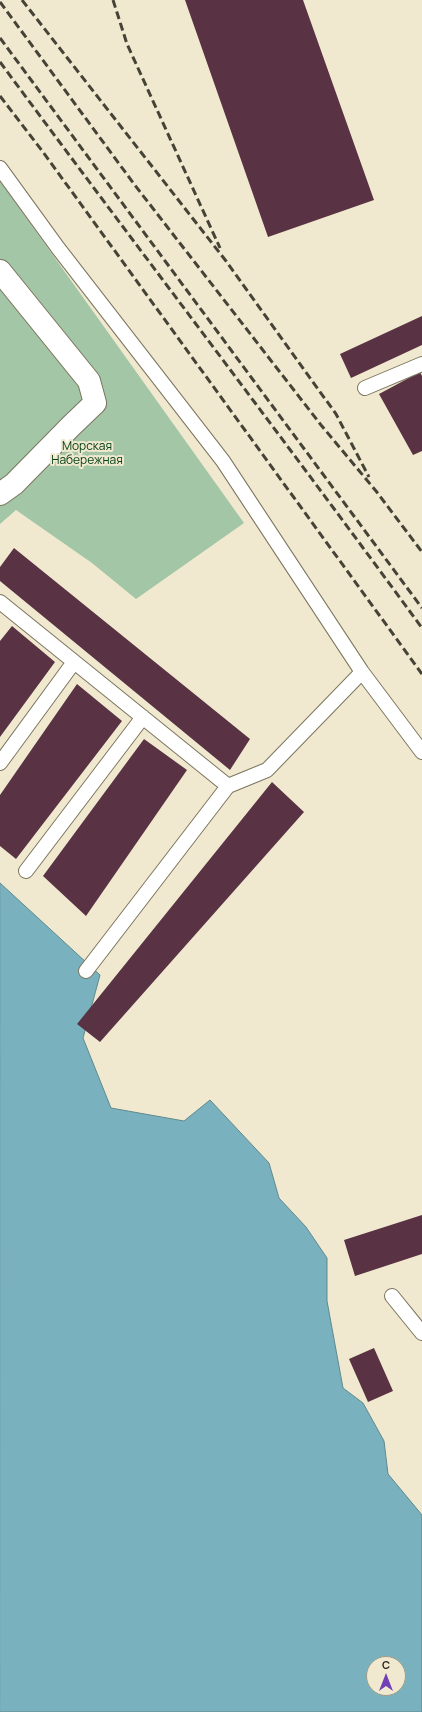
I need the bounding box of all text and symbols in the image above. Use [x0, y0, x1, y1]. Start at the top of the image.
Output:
park label: Морская Набережная [51, 440, 123, 468]
north arrow [366, 1656, 406, 1696]
text: С [382, 1657, 390, 1672]

